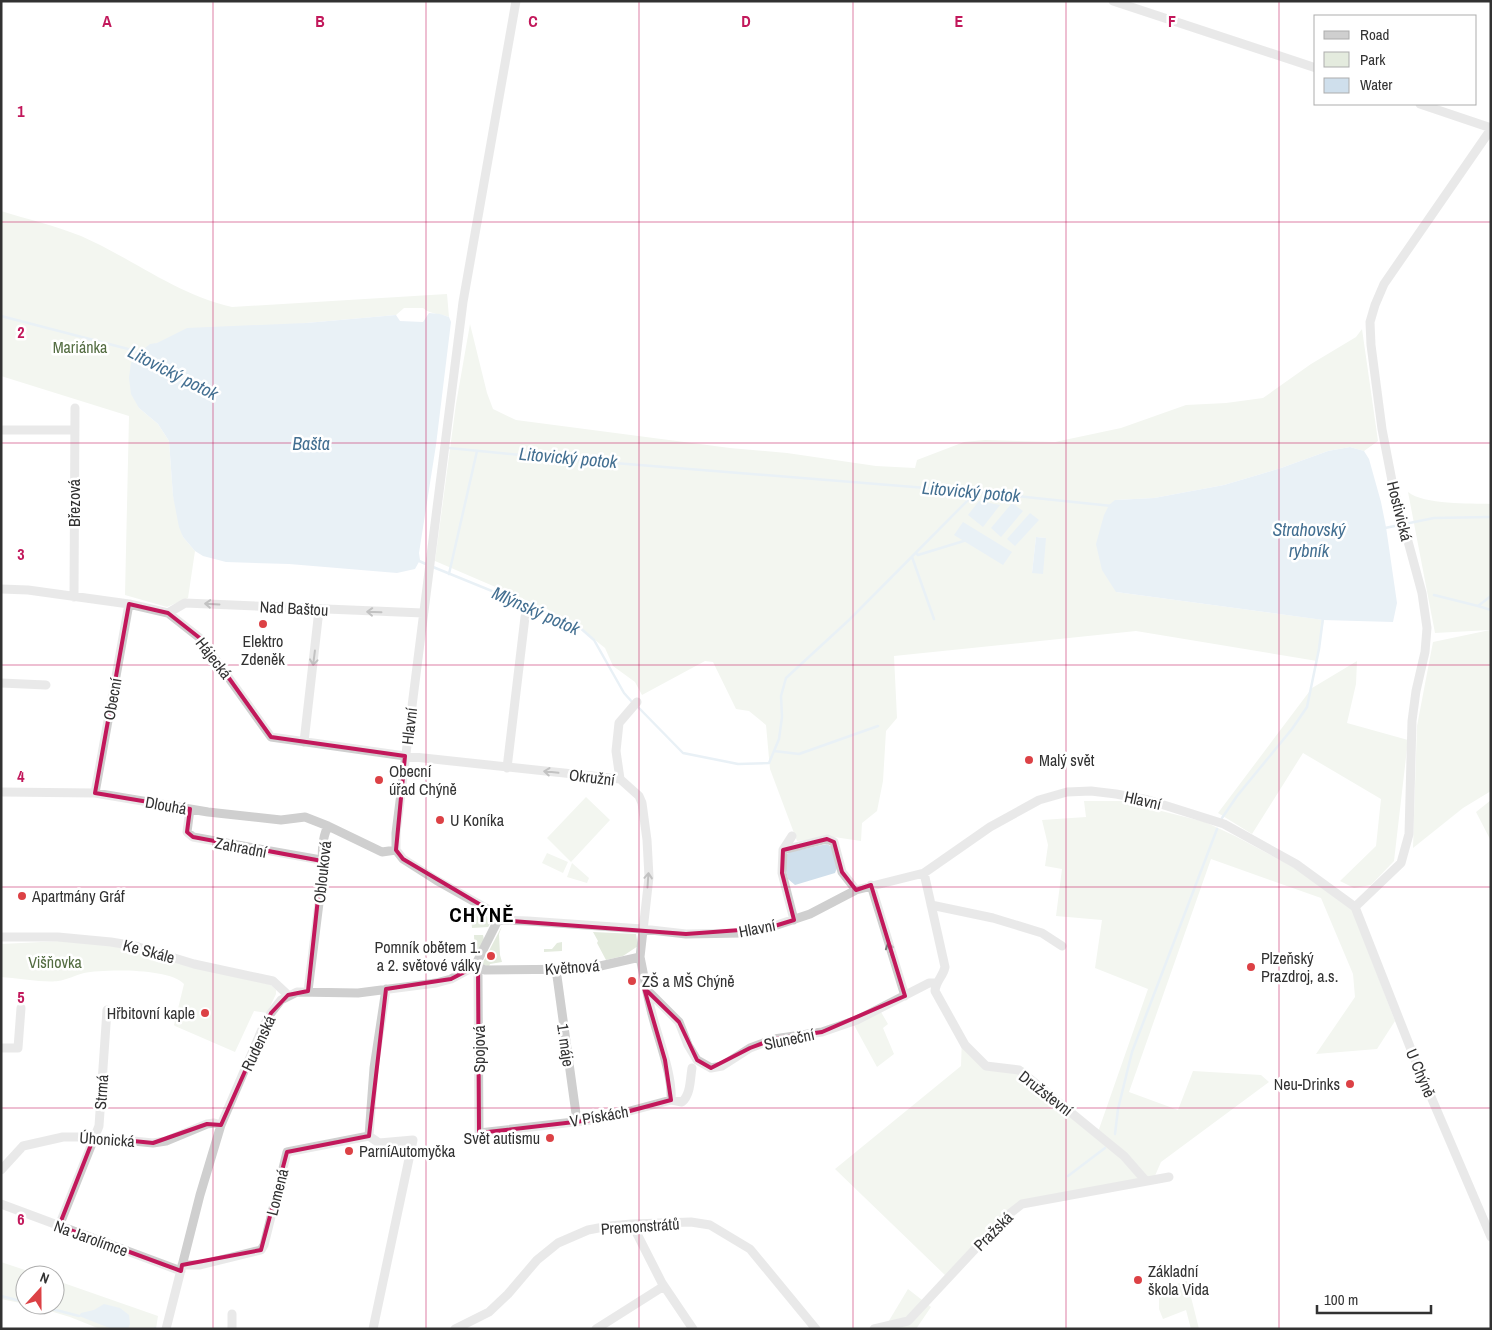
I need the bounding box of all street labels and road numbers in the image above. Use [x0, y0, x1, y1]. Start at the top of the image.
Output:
street label: Březová [63, 478, 85, 527]
street label: Hostivická [1382, 479, 1418, 544]
street label: Nad Baštou [259, 595, 329, 621]
street label: Hájecká [191, 633, 238, 684]
street label: Obecní [97, 676, 127, 722]
street label: Hlavní [396, 706, 422, 746]
street label: Okružní [568, 763, 616, 791]
street label: Hlavní [1122, 785, 1164, 815]
street label: Dlouhá [144, 791, 189, 820]
street label: Zahradní [213, 831, 269, 863]
street label: Oblouková [308, 839, 336, 904]
street label: Hlavní [737, 914, 778, 942]
street label: Ke Skále [121, 934, 177, 968]
street label: Květnová [544, 954, 601, 980]
street label: Rudenská [236, 1011, 281, 1074]
street label: 1. máje [552, 1022, 580, 1068]
street label: Sluneční [762, 1023, 817, 1055]
street label: Spojová [468, 1025, 490, 1073]
street label: U Chýně [1401, 1045, 1441, 1101]
street label: Družstevní [1015, 1065, 1078, 1121]
street label: Strmá [89, 1073, 113, 1110]
street label: V Pískách [568, 1100, 630, 1132]
street label: Úhonická [79, 1126, 136, 1152]
street label: Lomená [261, 1166, 294, 1218]
street label: Pražská [968, 1206, 1018, 1256]
street label: Premonstrátů [600, 1212, 680, 1240]
street label: Na Jarolímce [51, 1214, 131, 1262]

